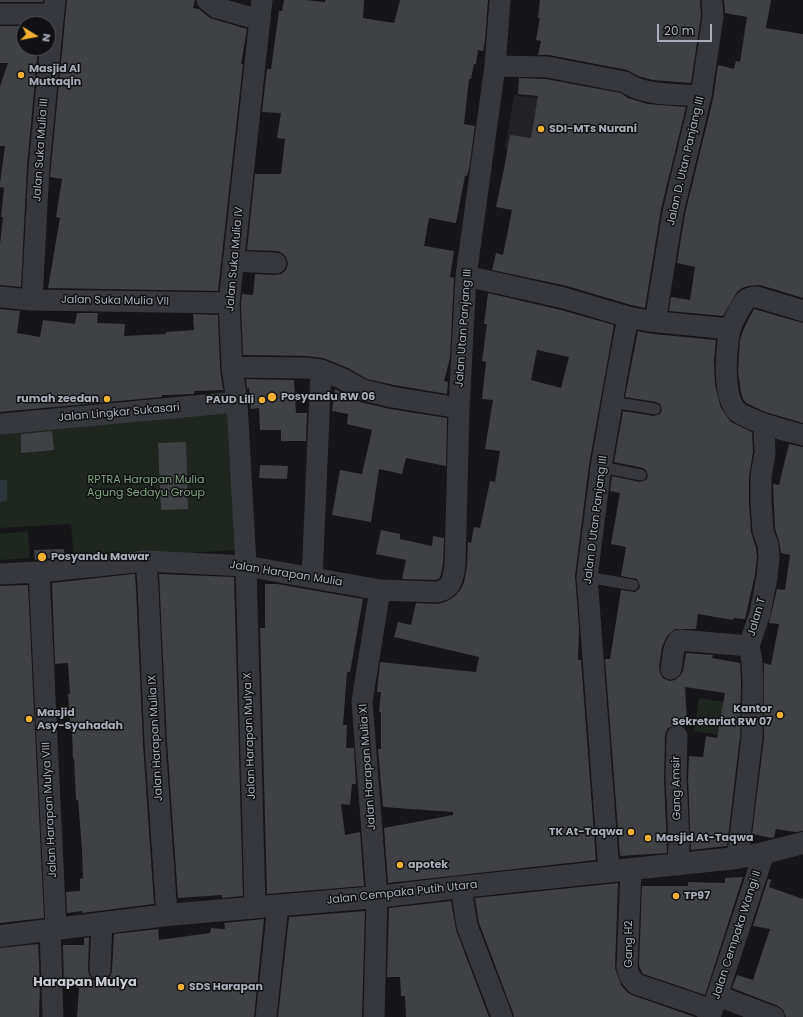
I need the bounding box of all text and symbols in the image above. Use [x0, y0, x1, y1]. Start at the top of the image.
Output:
north arrow [16, 16, 56, 56]
scale bar [659, 16, 714, 42]
text: 20 m [664, 22, 694, 39]
text: N [38, 32, 55, 43]
place label: Masjid Al Muttaqin [29, 62, 81, 88]
marker: Masjid Al Muttaqin [16, 70, 26, 80]
street label: Jalan D. Utan Panjang III [665, 95, 707, 227]
street label: Jalan Suka Mulia III [31, 98, 51, 202]
place label: SDI-MTs Nurani [549, 122, 637, 136]
marker: SDI-MTs Nurani [536, 124, 546, 134]
street label: Jalan Suka Mulia IV [224, 206, 246, 312]
street label: Jalan Utan Panjang III [453, 268, 475, 388]
street label: Jalan Suka Mulia VII [61, 293, 169, 309]
place label: Posyandu RW 06 [281, 390, 375, 404]
marker: Posyandu RW 06 [266, 391, 278, 403]
place label: rumah zeedan [17, 392, 99, 406]
place label: PAUD Lili [206, 393, 254, 407]
marker: rumah zeedan [102, 394, 112, 404]
marker: PAUD Lili [257, 395, 267, 405]
street label: Jalan Lingkar Sukasari [58, 401, 180, 425]
street label: Jalan D Utan Panjang III [582, 455, 610, 585]
park label: RPTRA Harapan Mulia Agung Sedayu Group [87, 473, 205, 499]
place label: Posyandu Mawar [51, 550, 149, 564]
marker: Posyandu Mawar [36, 551, 48, 563]
street label: Jalan Harapan Mulia [229, 559, 343, 589]
street label: Jalan T [745, 596, 769, 638]
street label: Jalan Harapan Mulya X [241, 672, 259, 800]
street label: Jalan Harapan Mulia IX [146, 674, 166, 802]
place label: Kantor Sekretariat RW 07 [672, 702, 772, 728]
street label: Jalan Harapan Mulia XI [357, 703, 379, 831]
place label: Masjid Asy-Syahadah [37, 706, 123, 732]
marker: Kantor Sekretariat RW 07 [775, 710, 785, 720]
marker: Masjid Asy-Syahadah [24, 714, 34, 724]
street label: Jalan Harapan Mulya VIII [40, 742, 60, 878]
street label: Gang Amsir [670, 756, 684, 820]
place label: TK At-Taqwa [549, 825, 623, 839]
marker: TK At-Taqwa [626, 827, 636, 837]
place label: Masjid At-Taqwa [656, 831, 753, 845]
marker: Masjid At-Taqwa [643, 833, 653, 843]
place label: apotek [408, 858, 448, 872]
marker: apotek [395, 860, 405, 870]
street label: Jalan Cempaka Wangi II [710, 869, 764, 1001]
street label: Jalan Cempaka Putih Utara [326, 879, 478, 907]
place label: TP97 [684, 889, 710, 903]
marker: TP97 [671, 891, 681, 901]
street label: Gang H2 [622, 920, 636, 968]
district label: Harapan Mulya [33, 975, 137, 991]
place label: SDS Harapan [189, 980, 263, 994]
marker: SDS Harapan [176, 982, 186, 992]

